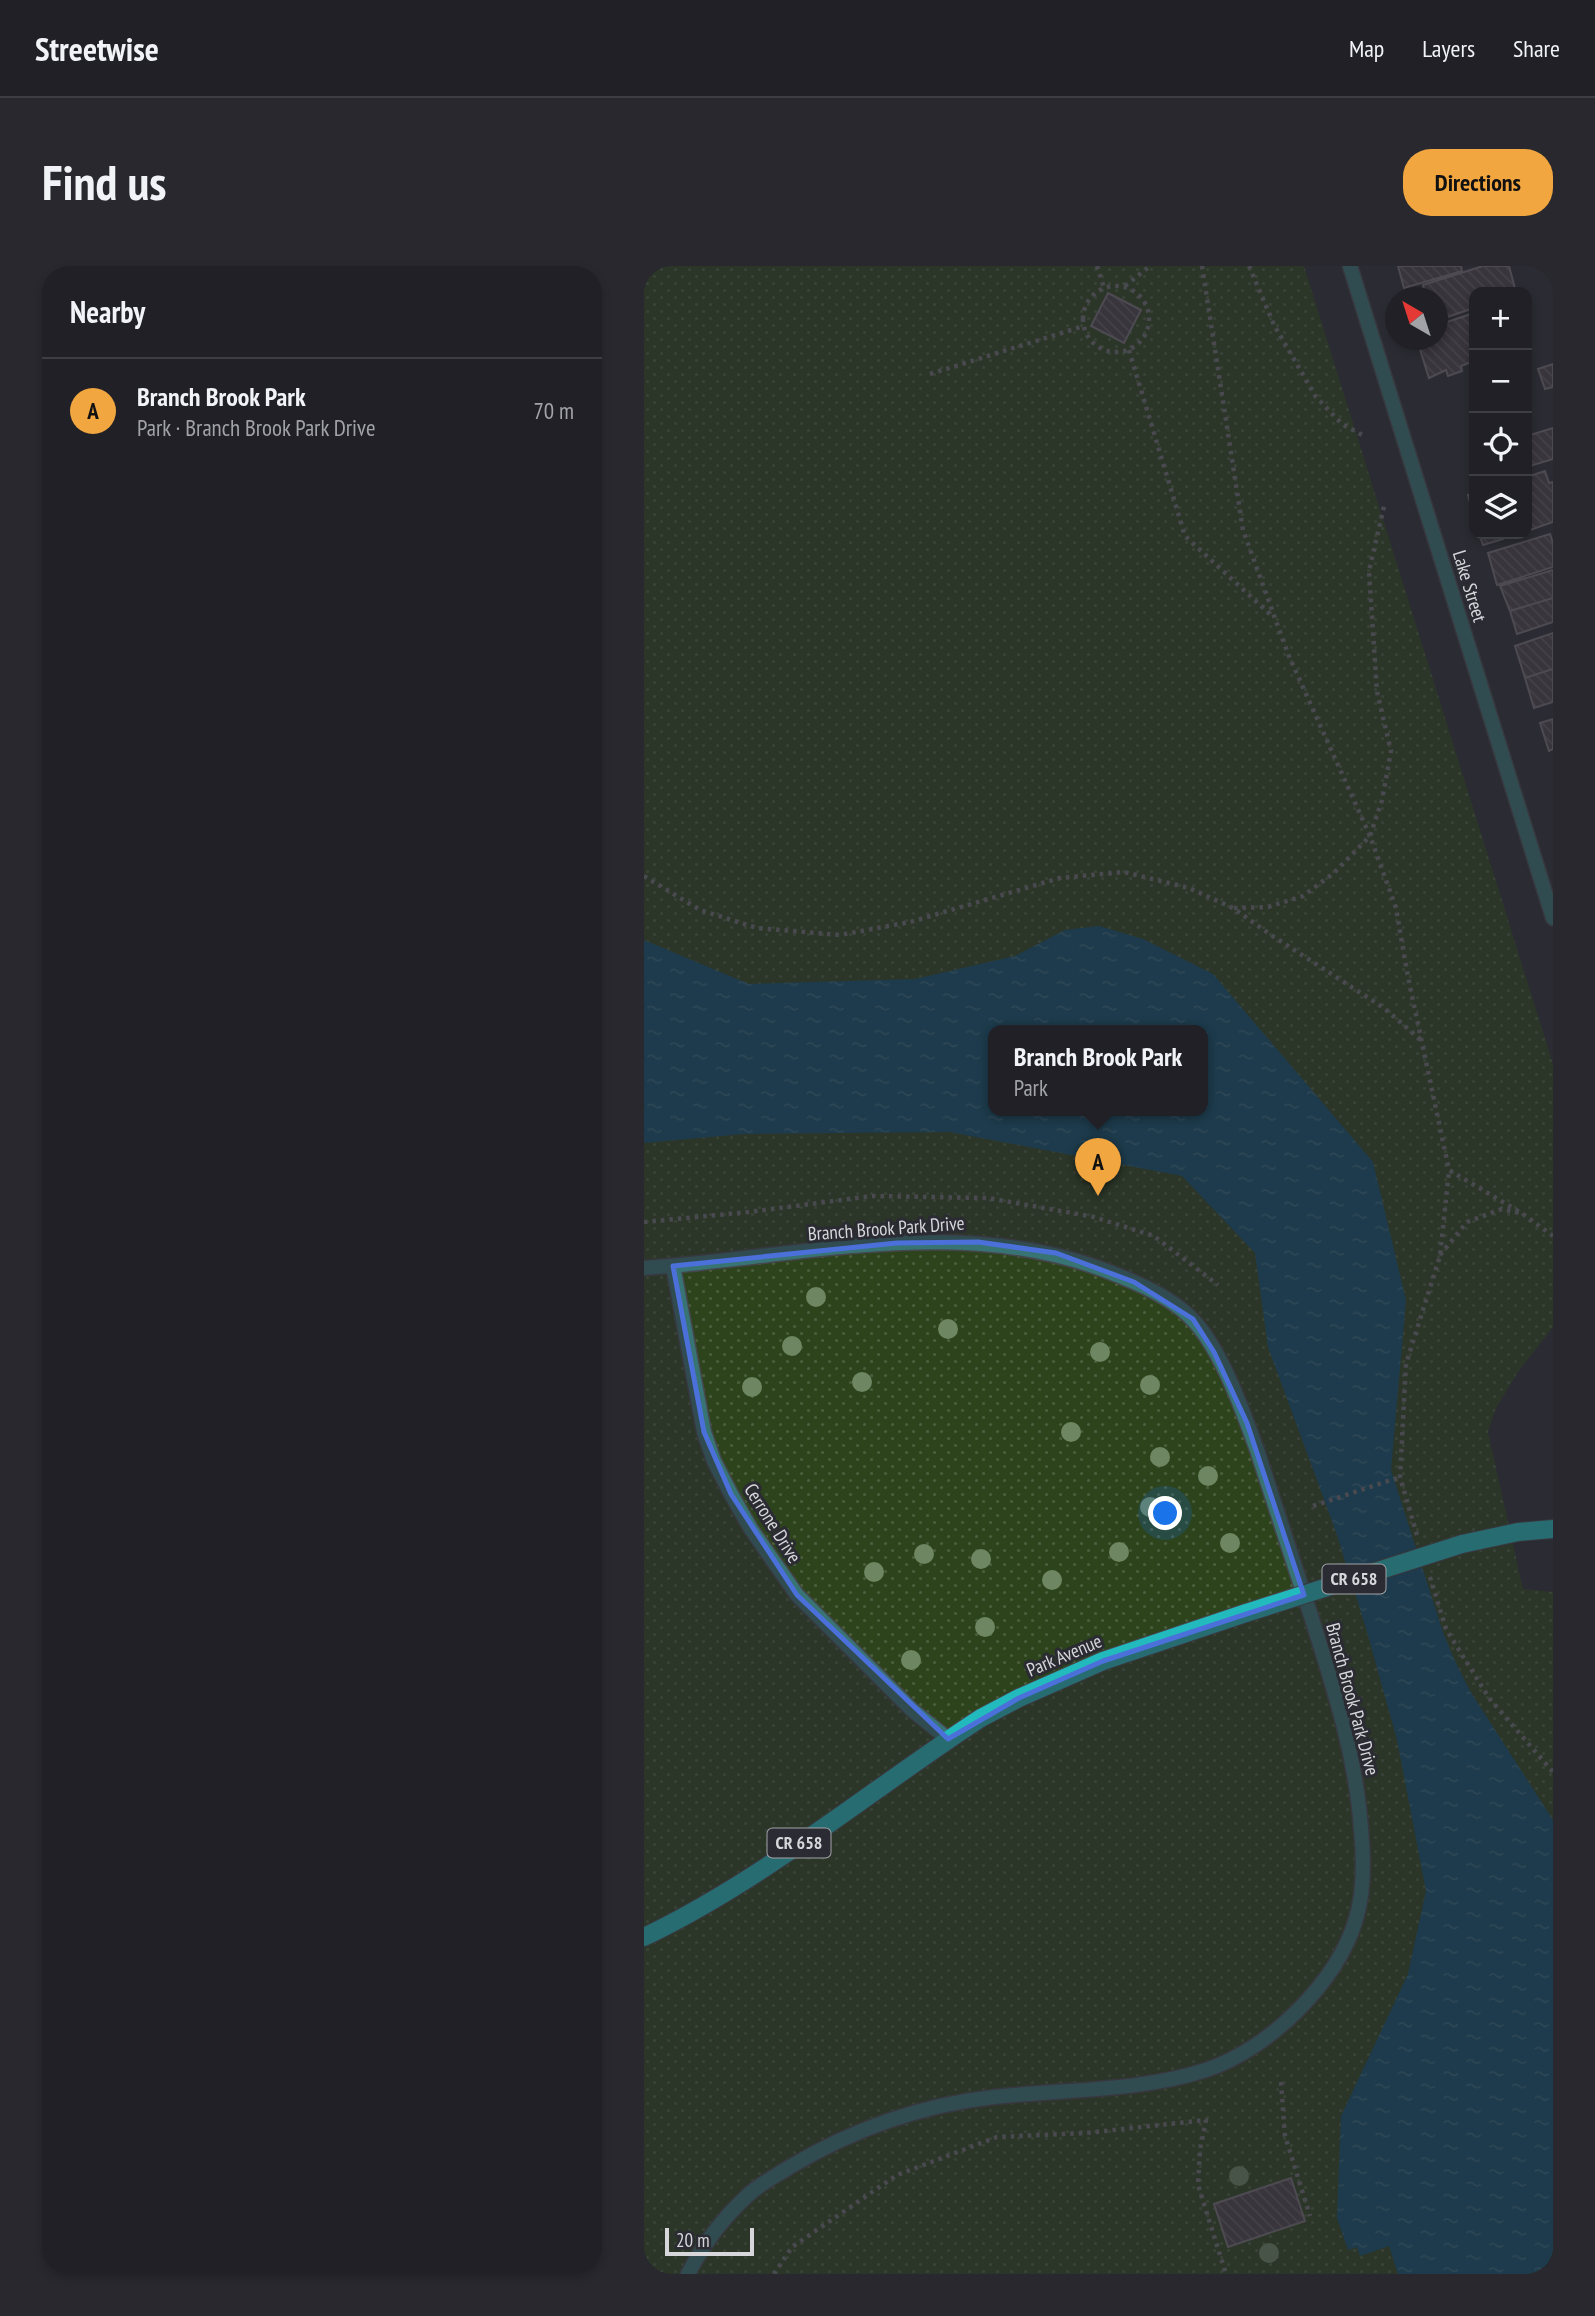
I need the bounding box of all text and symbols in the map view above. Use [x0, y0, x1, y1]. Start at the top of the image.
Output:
text: Streetwise [35, 27, 159, 70]
text: Map [1349, 33, 1384, 64]
text: Layers [1422, 33, 1475, 64]
text: Share [1513, 33, 1560, 64]
button: Directions [1403, 149, 1553, 216]
text: Find us [42, 150, 166, 214]
north arrow [1385, 287, 1448, 350]
map controls [1469, 287, 1532, 539]
button: + [1469, 287, 1532, 350]
text: Nearby [70, 292, 145, 331]
button: − [1469, 350, 1532, 413]
text: Branch Brook Park [137, 380, 306, 413]
text: A [87, 396, 99, 425]
text: 70 m [533, 396, 574, 425]
text: Park · Branch Brook Park Drive [137, 413, 375, 442]
button: locate [1469, 413, 1532, 476]
button: layers [1469, 476, 1532, 539]
street label: Lake Street [1448, 547, 1492, 625]
popup [988, 1025, 1208, 1116]
text: Branch Brook Park [1014, 1040, 1182, 1073]
text: Park [1014, 1073, 1048, 1102]
pin: A [1075, 1138, 1121, 1196]
street label: Branch Brook Park Drive [807, 1211, 965, 1245]
street label: Cerrone Drive [739, 1479, 807, 1567]
your location [1148, 1496, 1182, 1530]
road number: CR 658 [1322, 1564, 1386, 1594]
street label: Branch Brook Park Drive [1321, 1620, 1385, 1778]
street label: Park Avenue [1023, 1628, 1105, 1682]
road number: CR 658 [768, 1828, 830, 1858]
scale bar [665, 2225, 754, 2257]
text: 20 m [676, 2228, 710, 2252]

